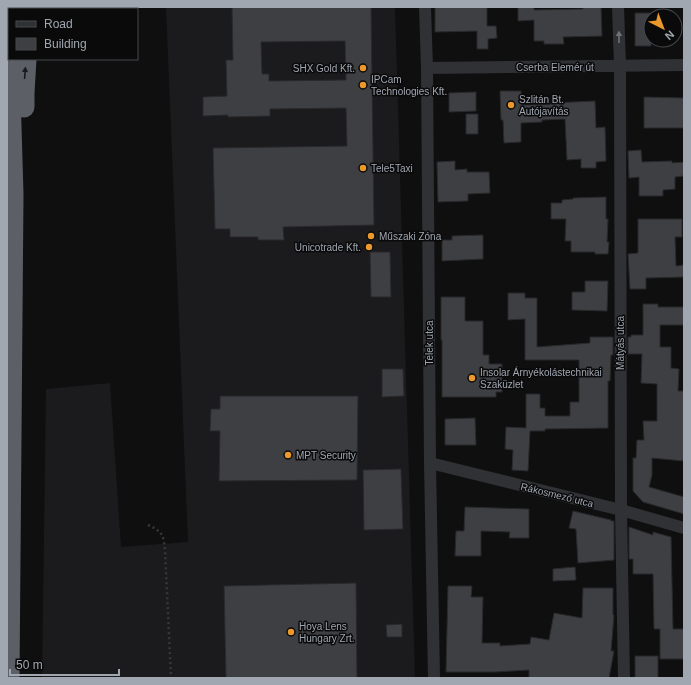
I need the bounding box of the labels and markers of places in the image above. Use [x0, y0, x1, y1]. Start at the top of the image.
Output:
place label: SHX Gold Kft. [293, 63, 355, 74]
marker: SHX Gold Kft. [358, 63, 368, 73]
place label: IPCam Technologies Kft. [371, 74, 447, 97]
marker: IPCam Technologies Kft. [358, 80, 368, 90]
place label: Szlitán Bt. Autójavítás [519, 94, 568, 117]
marker: Szlitán Bt. Autójavítás [506, 100, 516, 110]
marker: Tele5Taxi [358, 163, 368, 173]
place label: Tele5Taxi [371, 163, 413, 174]
marker: Műszaki Zóna [366, 231, 376, 241]
place label: Műszaki Zóna [379, 231, 442, 242]
place label: Unicotrade Kft. [295, 242, 361, 253]
marker: Unicotrade Kft. [364, 242, 374, 252]
place label: Insolar Árnyékolástechnikai Szaküzlet [480, 366, 602, 390]
marker: Insolar Árnyékolástechnikai Szaküzlet [467, 373, 477, 383]
marker: MPT Security [283, 450, 293, 460]
place label: MPT Security [296, 450, 356, 461]
place label: Hoya Lens Hungary Zrt. [299, 621, 355, 644]
marker: Hoya Lens Hungary Zrt. [286, 627, 296, 637]

